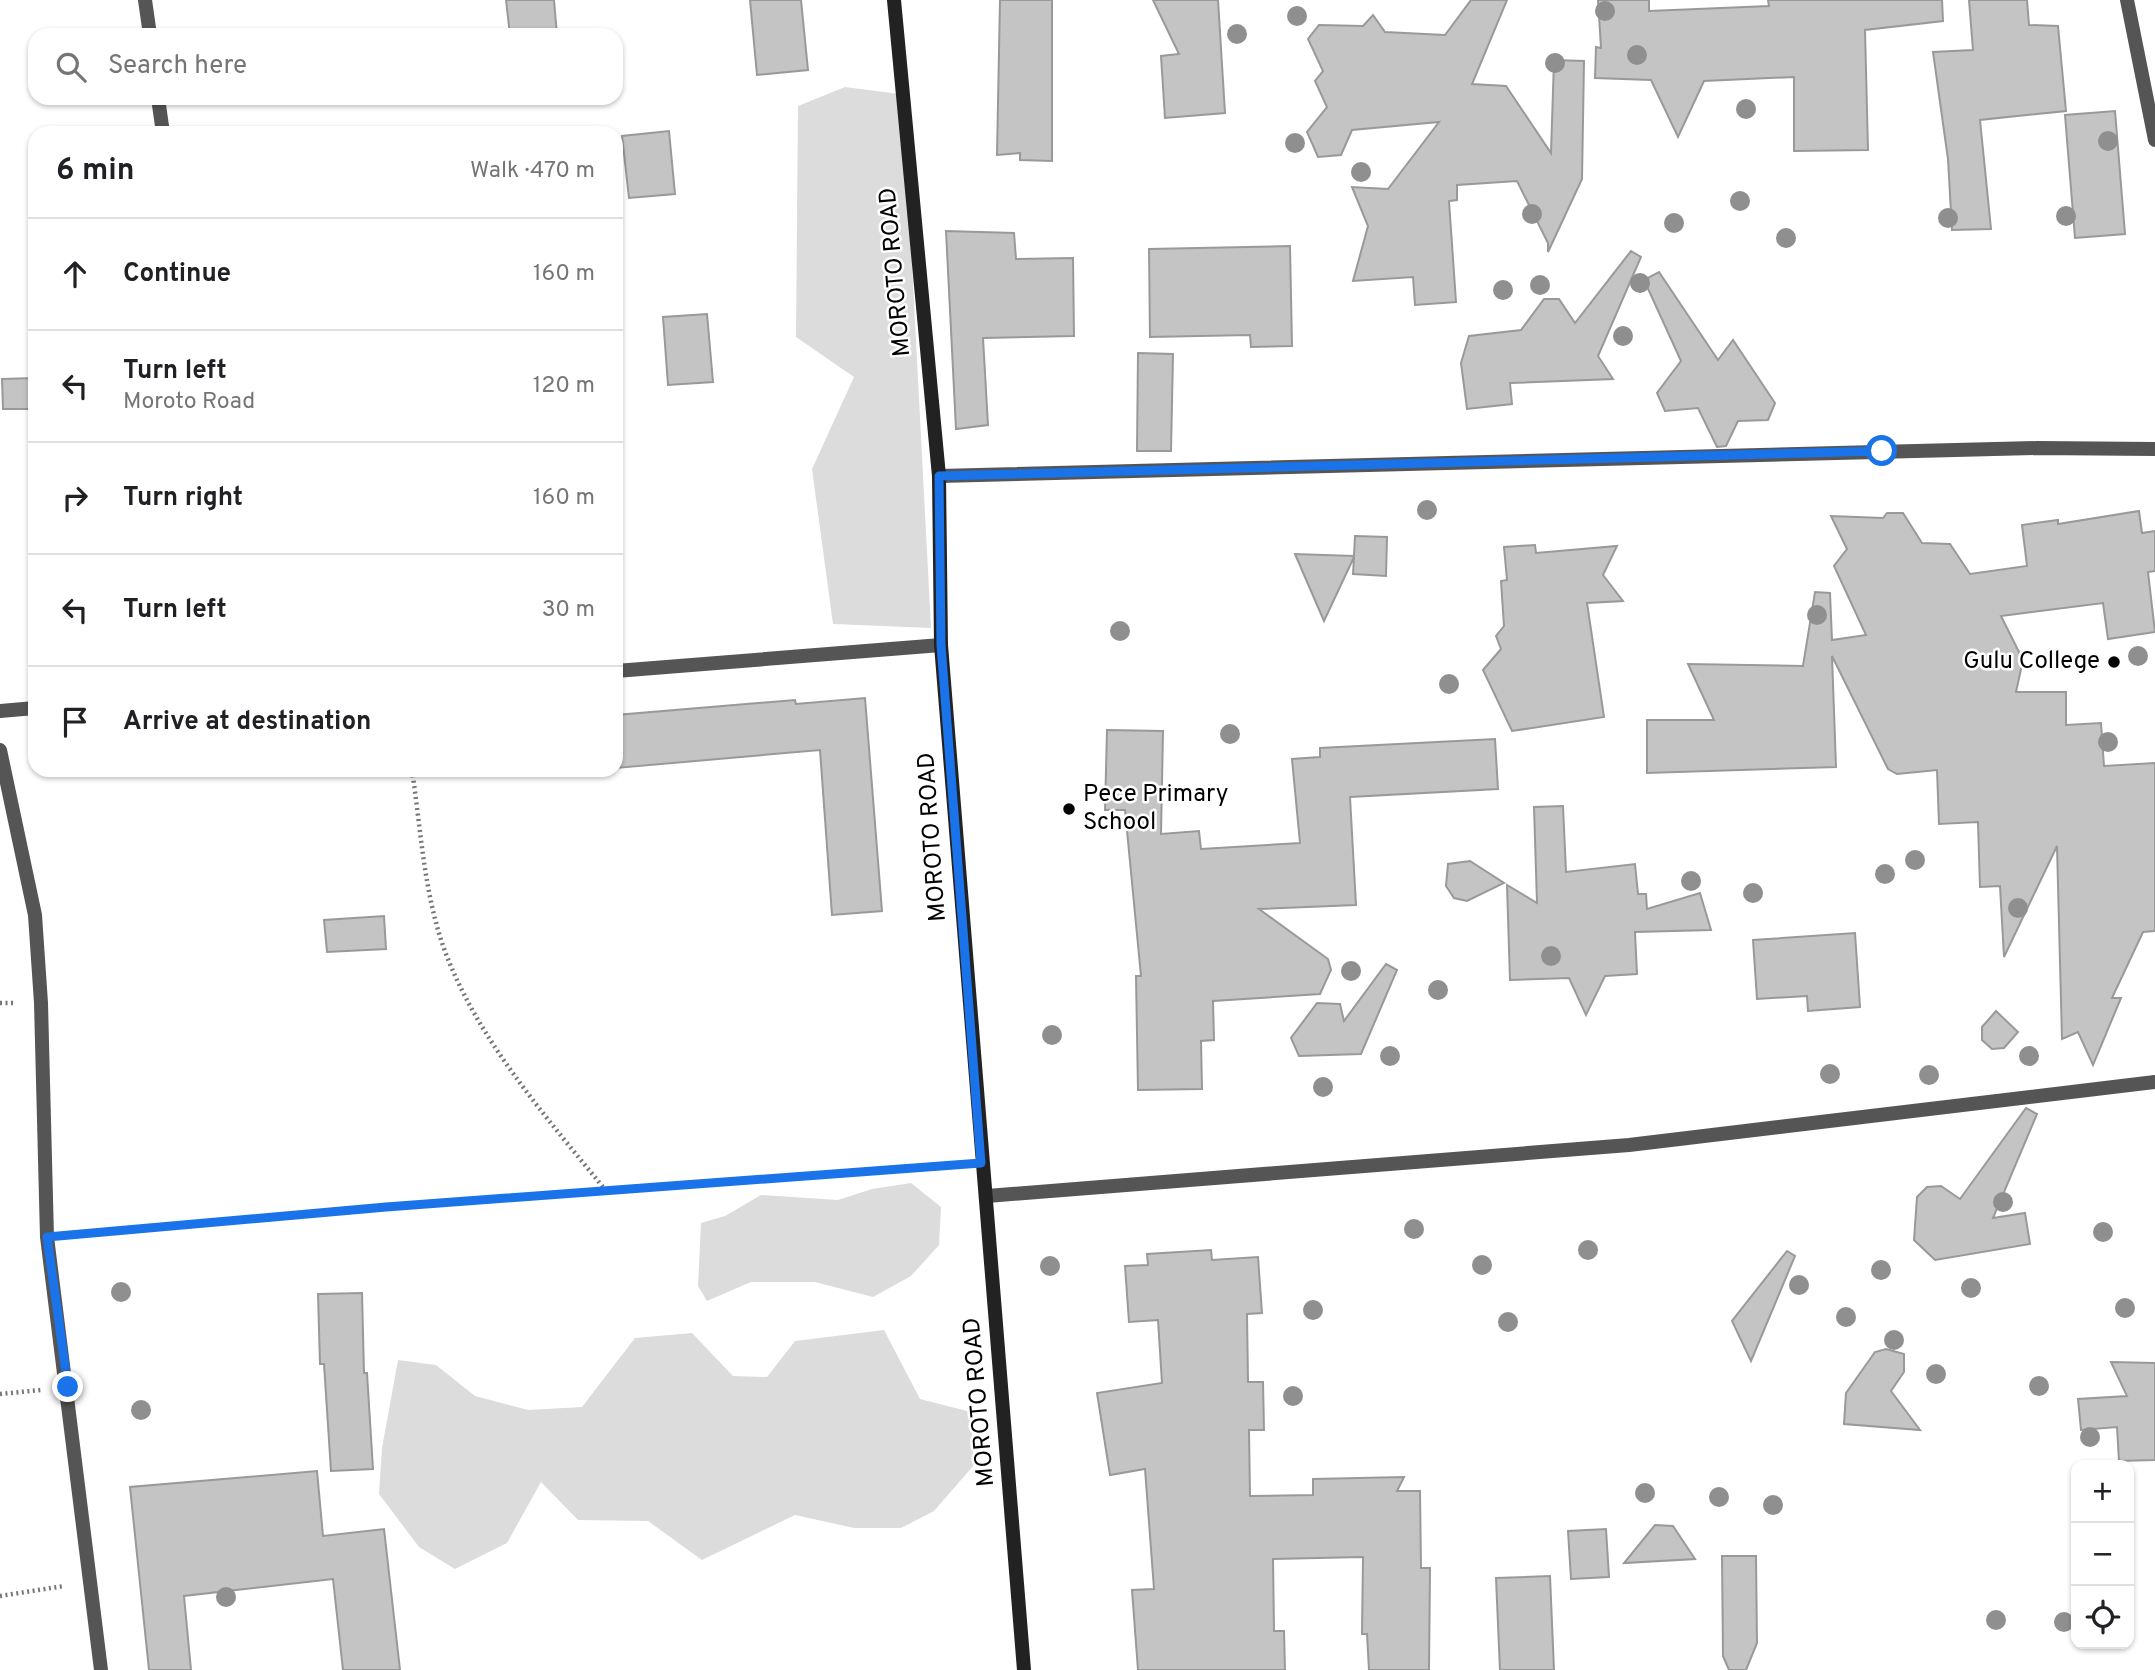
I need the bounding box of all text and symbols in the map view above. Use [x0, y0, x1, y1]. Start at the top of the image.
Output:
search box [28, 28, 623, 105]
icon: search [52, 48, 90, 86]
text: Search here [108, 50, 247, 83]
text: 6 min [56, 153, 134, 190]
text: Walk · 470 m [470, 157, 595, 186]
street label: MOROTO ROAD [874, 186, 918, 358]
icon: ahead [56, 255, 94, 293]
text: Continue [123, 258, 231, 291]
text: 160 m [533, 260, 595, 289]
text: Turn left [123, 355, 227, 388]
icon: left [56, 367, 94, 405]
text: 120 m [533, 372, 595, 401]
text: Moroto Road [123, 388, 255, 417]
route start [1866, 435, 1897, 466]
icon: right [56, 479, 94, 517]
text: Turn right [123, 482, 243, 515]
text: 160 m [533, 484, 595, 513]
icon: left [56, 591, 94, 629]
text: Turn left [123, 594, 227, 627]
text: 30 m [542, 596, 595, 625]
place label: Gulu College [1963, 647, 2100, 677]
marker: Gulu College [2106, 654, 2122, 670]
icon: arrive [56, 703, 94, 741]
text: Arrive at destination [123, 706, 371, 739]
street label: MOROTO ROAD [912, 751, 954, 923]
place label: Pece Primary School [1083, 780, 1228, 838]
marker: Pece Primary School [1061, 801, 1077, 817]
street label: MOROTO ROAD [958, 1316, 1002, 1488]
route end [52, 1371, 83, 1402]
map controls [2071, 1460, 2134, 1649]
button: + [2071, 1460, 2134, 1523]
button: − [2071, 1523, 2134, 1586]
button: locate [2071, 1586, 2134, 1649]

